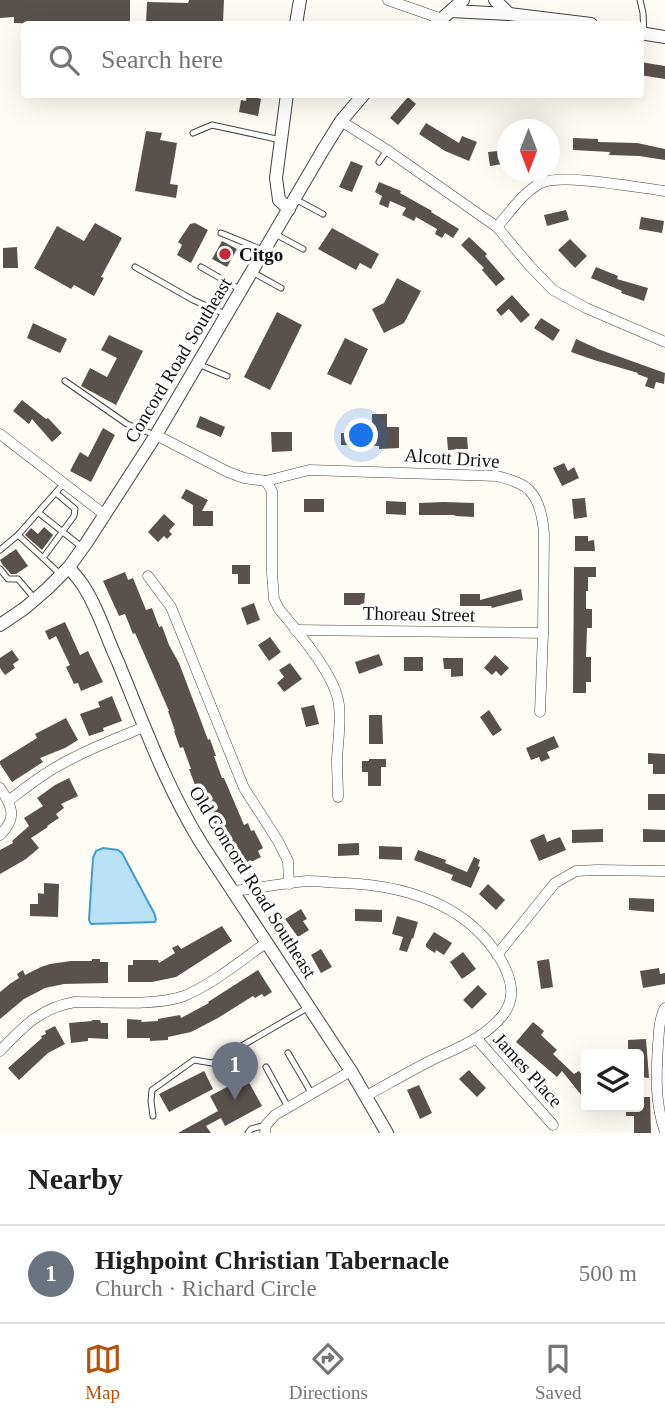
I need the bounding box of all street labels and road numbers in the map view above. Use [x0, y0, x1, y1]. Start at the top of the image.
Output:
street label: Concord Road Southeast [120, 273, 236, 446]
street label: Alcott Drive [404, 444, 500, 472]
street label: Thoreau Street [363, 603, 476, 625]
street label: Old Concord Road Southeast [185, 782, 321, 982]
street label: James Place [489, 1029, 567, 1111]

